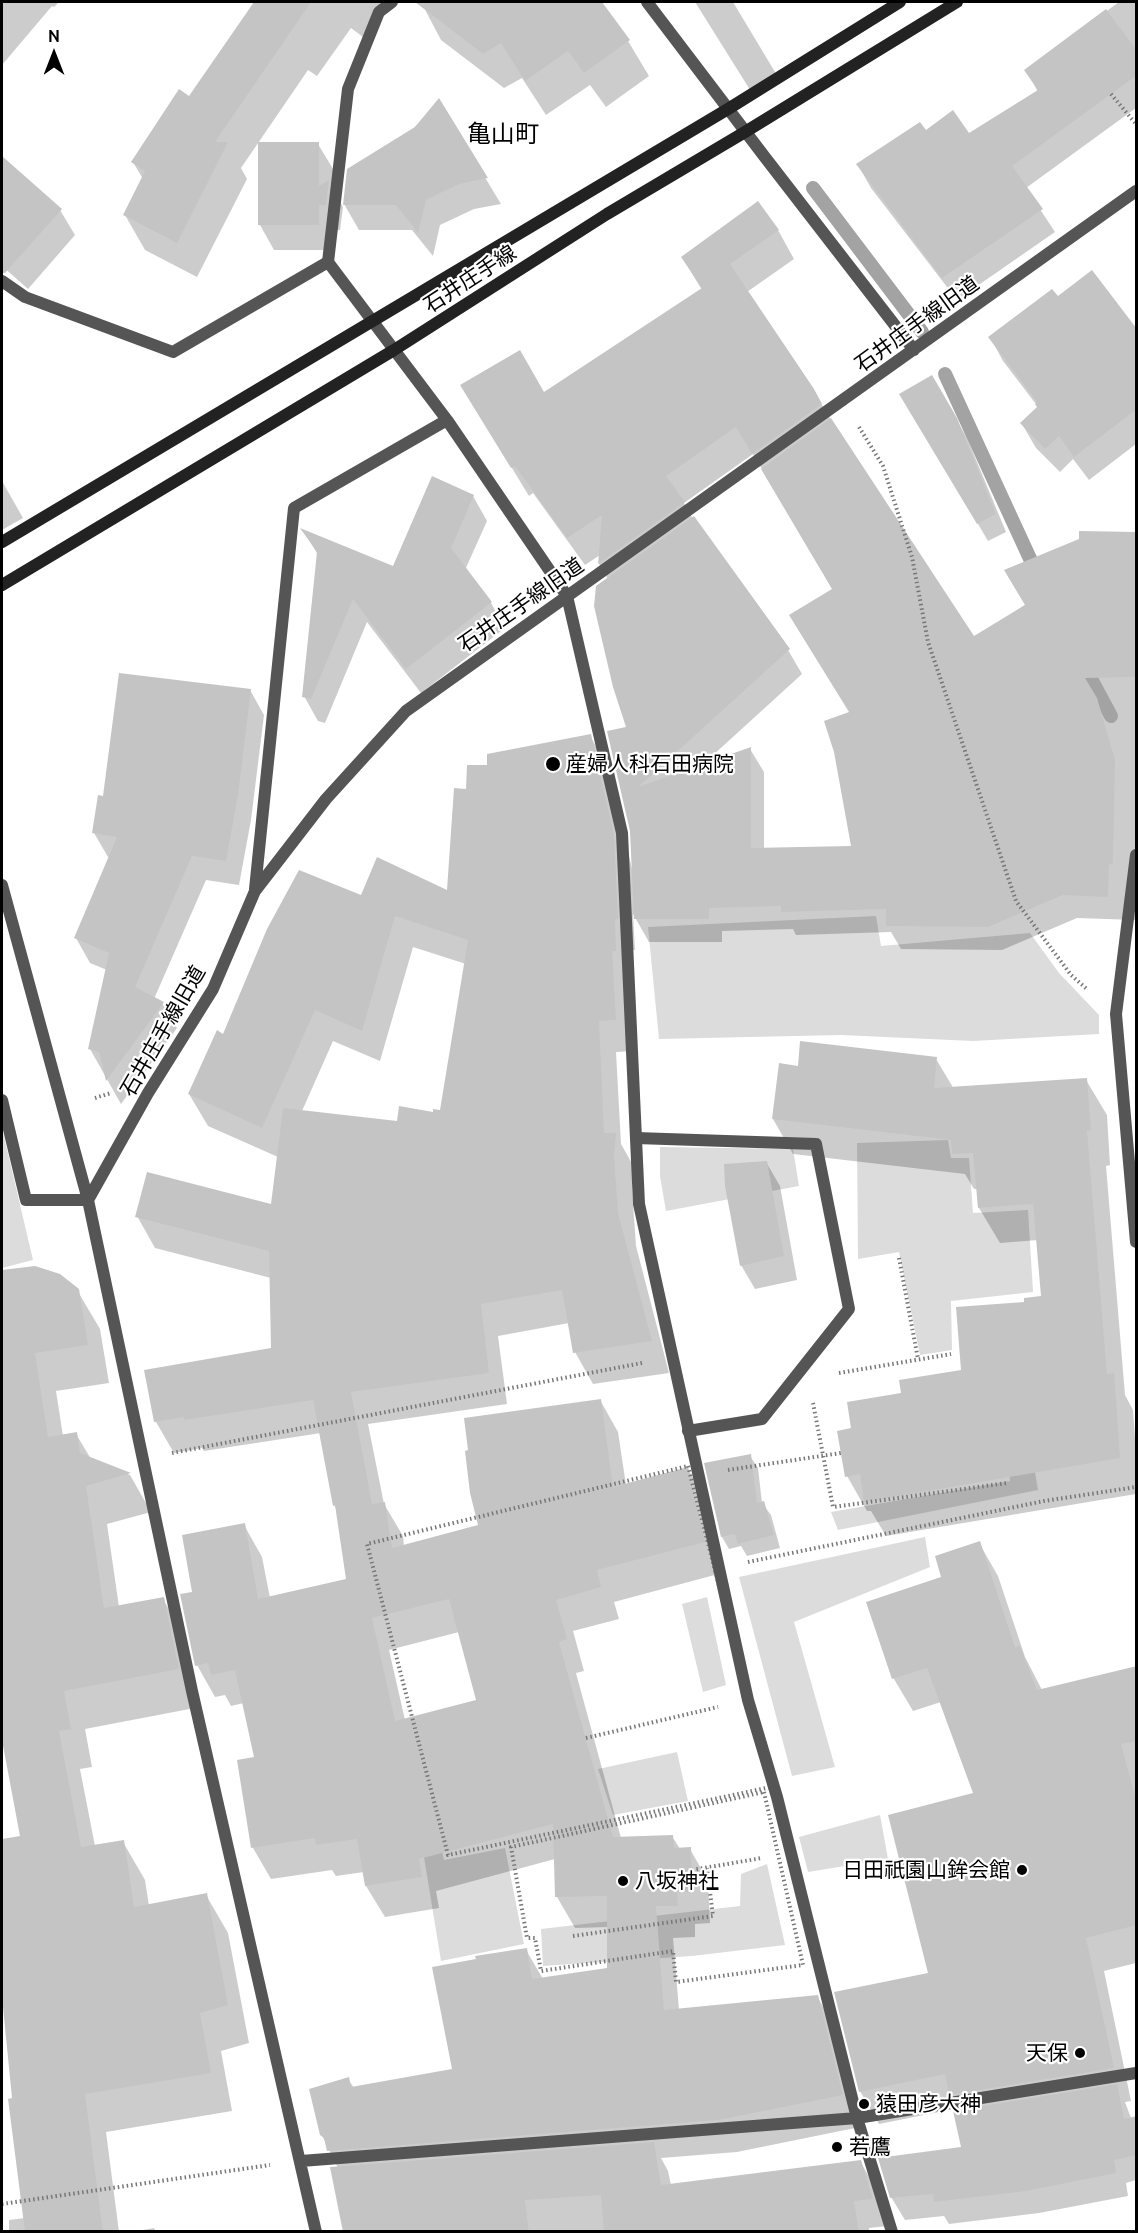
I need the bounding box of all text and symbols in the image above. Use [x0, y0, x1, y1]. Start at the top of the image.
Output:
north arrow [24, 24, 84, 84]
text: N [48, 27, 60, 45]
district label: 亀山町 [467, 120, 539, 148]
street label: 石井庄手線 [419, 240, 521, 318]
street label: 石井庄手線旧道 [850, 271, 984, 377]
street label: 石井庄手線旧道 [454, 553, 588, 657]
place label: 産婦人科石田病院 [566, 751, 734, 777]
marker: 産婦人科石田病院 [544, 755, 562, 773]
street label: 石井庄手線旧道 [115, 961, 211, 1101]
place label: 日田祇園山鉾会館 [842, 1857, 1010, 1883]
marker: 日田祇園山鉾会館 [1015, 1863, 1029, 1877]
place label: 八坂神社 [635, 1868, 719, 1894]
marker: 八坂神社 [616, 1874, 630, 1888]
place label: 天保 [1026, 2040, 1068, 2066]
marker: 天保 [1073, 2046, 1087, 2060]
place label: 猿田彦大神 [876, 2091, 981, 2117]
marker: 猿田彦大神 [857, 2097, 871, 2111]
place label: 若鷹 [849, 2134, 891, 2160]
marker: 若鷹 [830, 2140, 844, 2154]

